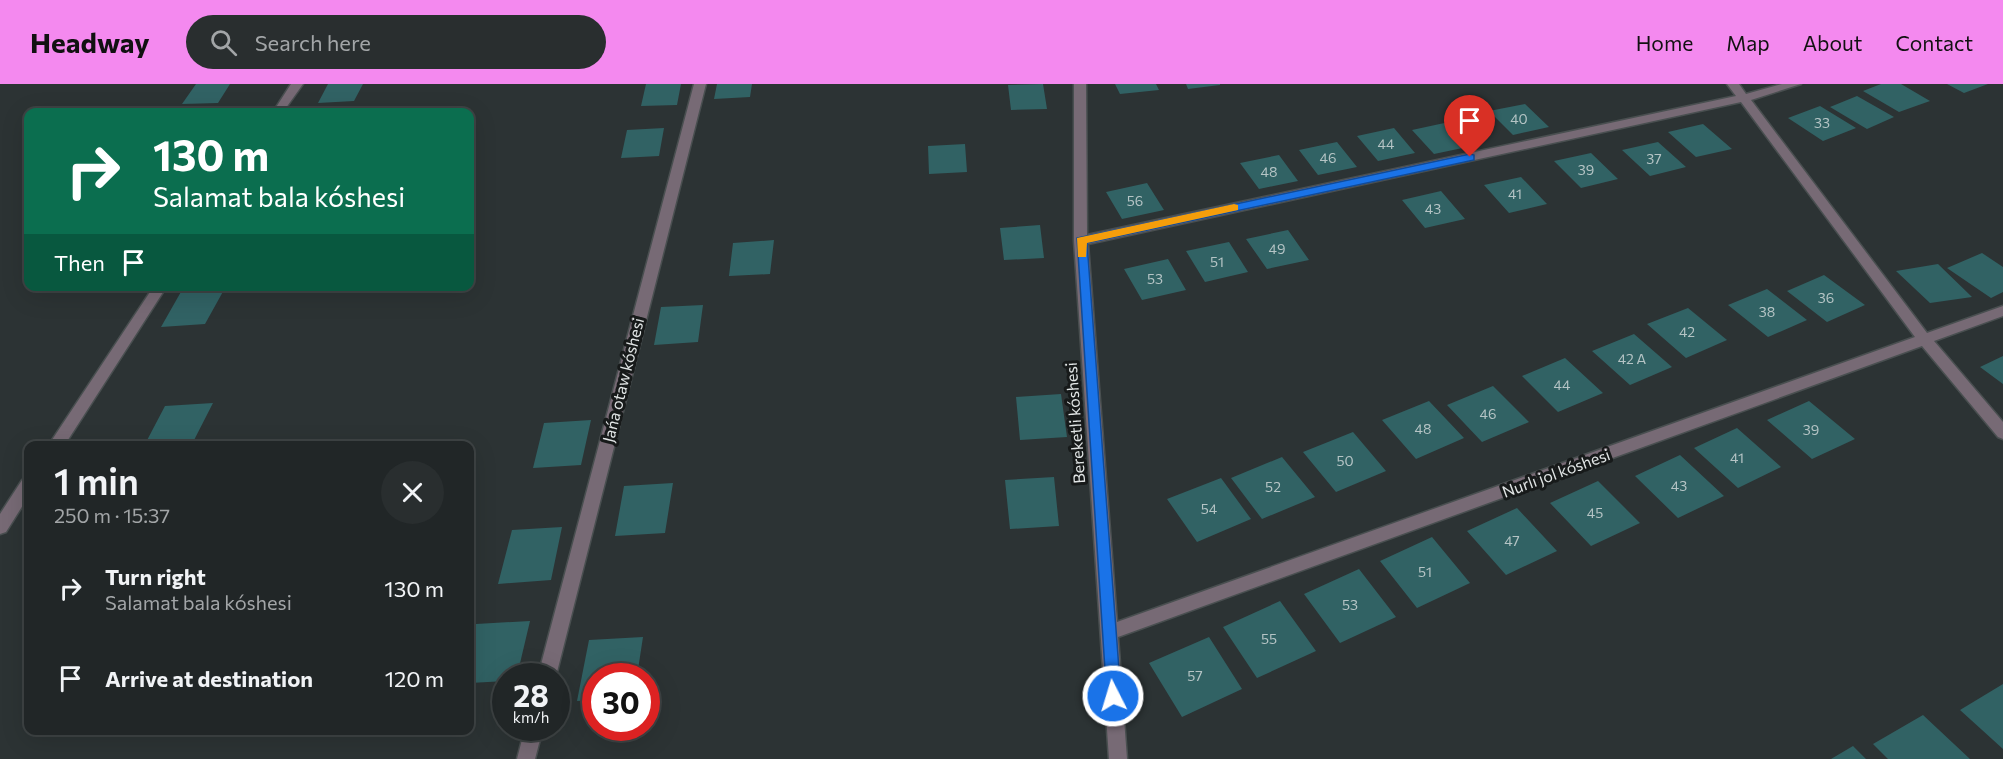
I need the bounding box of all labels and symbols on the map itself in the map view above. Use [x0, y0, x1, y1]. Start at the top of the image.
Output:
pin [1444, 95, 1495, 157]
house number: 40 [1510, 110, 1528, 127]
house number: 33 [1814, 114, 1830, 131]
house number: 44 [1378, 135, 1395, 152]
house number: 46 [1320, 149, 1336, 166]
house number: 37 [1646, 150, 1662, 167]
house number: 39 [1578, 161, 1594, 178]
house number: 48 [1261, 163, 1277, 180]
house number: 41 [1508, 185, 1522, 202]
house number: 56 [1127, 192, 1143, 209]
house number: 43 [1425, 200, 1441, 217]
house number: 49 [1269, 240, 1285, 257]
house number: 51 [1210, 253, 1224, 270]
house number: 53 [1147, 270, 1163, 287]
house number: 36 [1818, 289, 1834, 306]
house number: 38 [1759, 303, 1775, 320]
street label: Jańa otaw kóshesi [598, 316, 647, 444]
house number: 42 [1679, 323, 1695, 340]
house number: 42 А [1618, 350, 1646, 367]
street label: Bereketli kóshesi [1061, 362, 1088, 484]
house number: 44 [1554, 376, 1571, 393]
house number: 46 [1480, 405, 1496, 422]
house number: 48 [1415, 420, 1431, 437]
house number: 39 [1803, 421, 1819, 438]
street label: Nurlı jol kóshesi [1499, 444, 1612, 501]
house number: 41 [1730, 449, 1744, 466]
house number: 50 [1336, 452, 1354, 469]
house number: 43 [1671, 477, 1687, 494]
house number: 52 [1265, 478, 1281, 495]
house number: 54 [1201, 500, 1218, 517]
house number: 45 [1587, 504, 1603, 521]
house number: 47 [1504, 532, 1520, 549]
house number: 51 [1418, 563, 1432, 580]
house number: 53 [1342, 596, 1358, 613]
house number: 55 [1261, 630, 1277, 647]
speed limit sign: 30 [582, 663, 660, 741]
position arrow [1081, 664, 1145, 728]
house number: 57 [1187, 667, 1203, 684]

